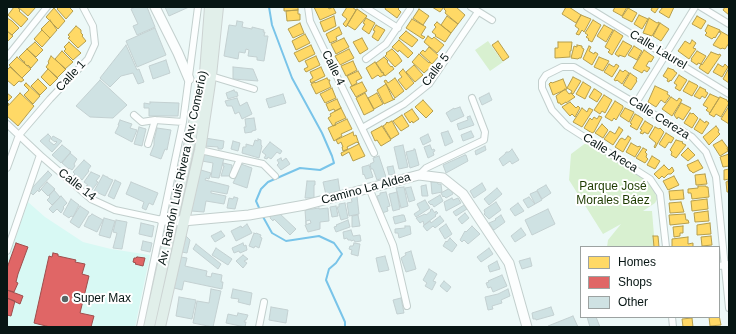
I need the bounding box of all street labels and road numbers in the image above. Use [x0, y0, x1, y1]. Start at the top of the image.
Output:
street label: Calle Laurel [627, 27, 689, 73]
street label: Calle 4 [318, 48, 348, 88]
street label: Calle 5 [419, 51, 453, 89]
street label: Calle 1 [53, 57, 89, 95]
street label: Av. Ramón Luis Rivera (Av. Comerío) [155, 69, 211, 267]
street label: Calle Cereza [626, 94, 692, 142]
street label: Calle Areca [580, 130, 640, 176]
street label: Calle 14 [55, 166, 99, 204]
street label: Camino La Aldea [320, 170, 412, 208]

